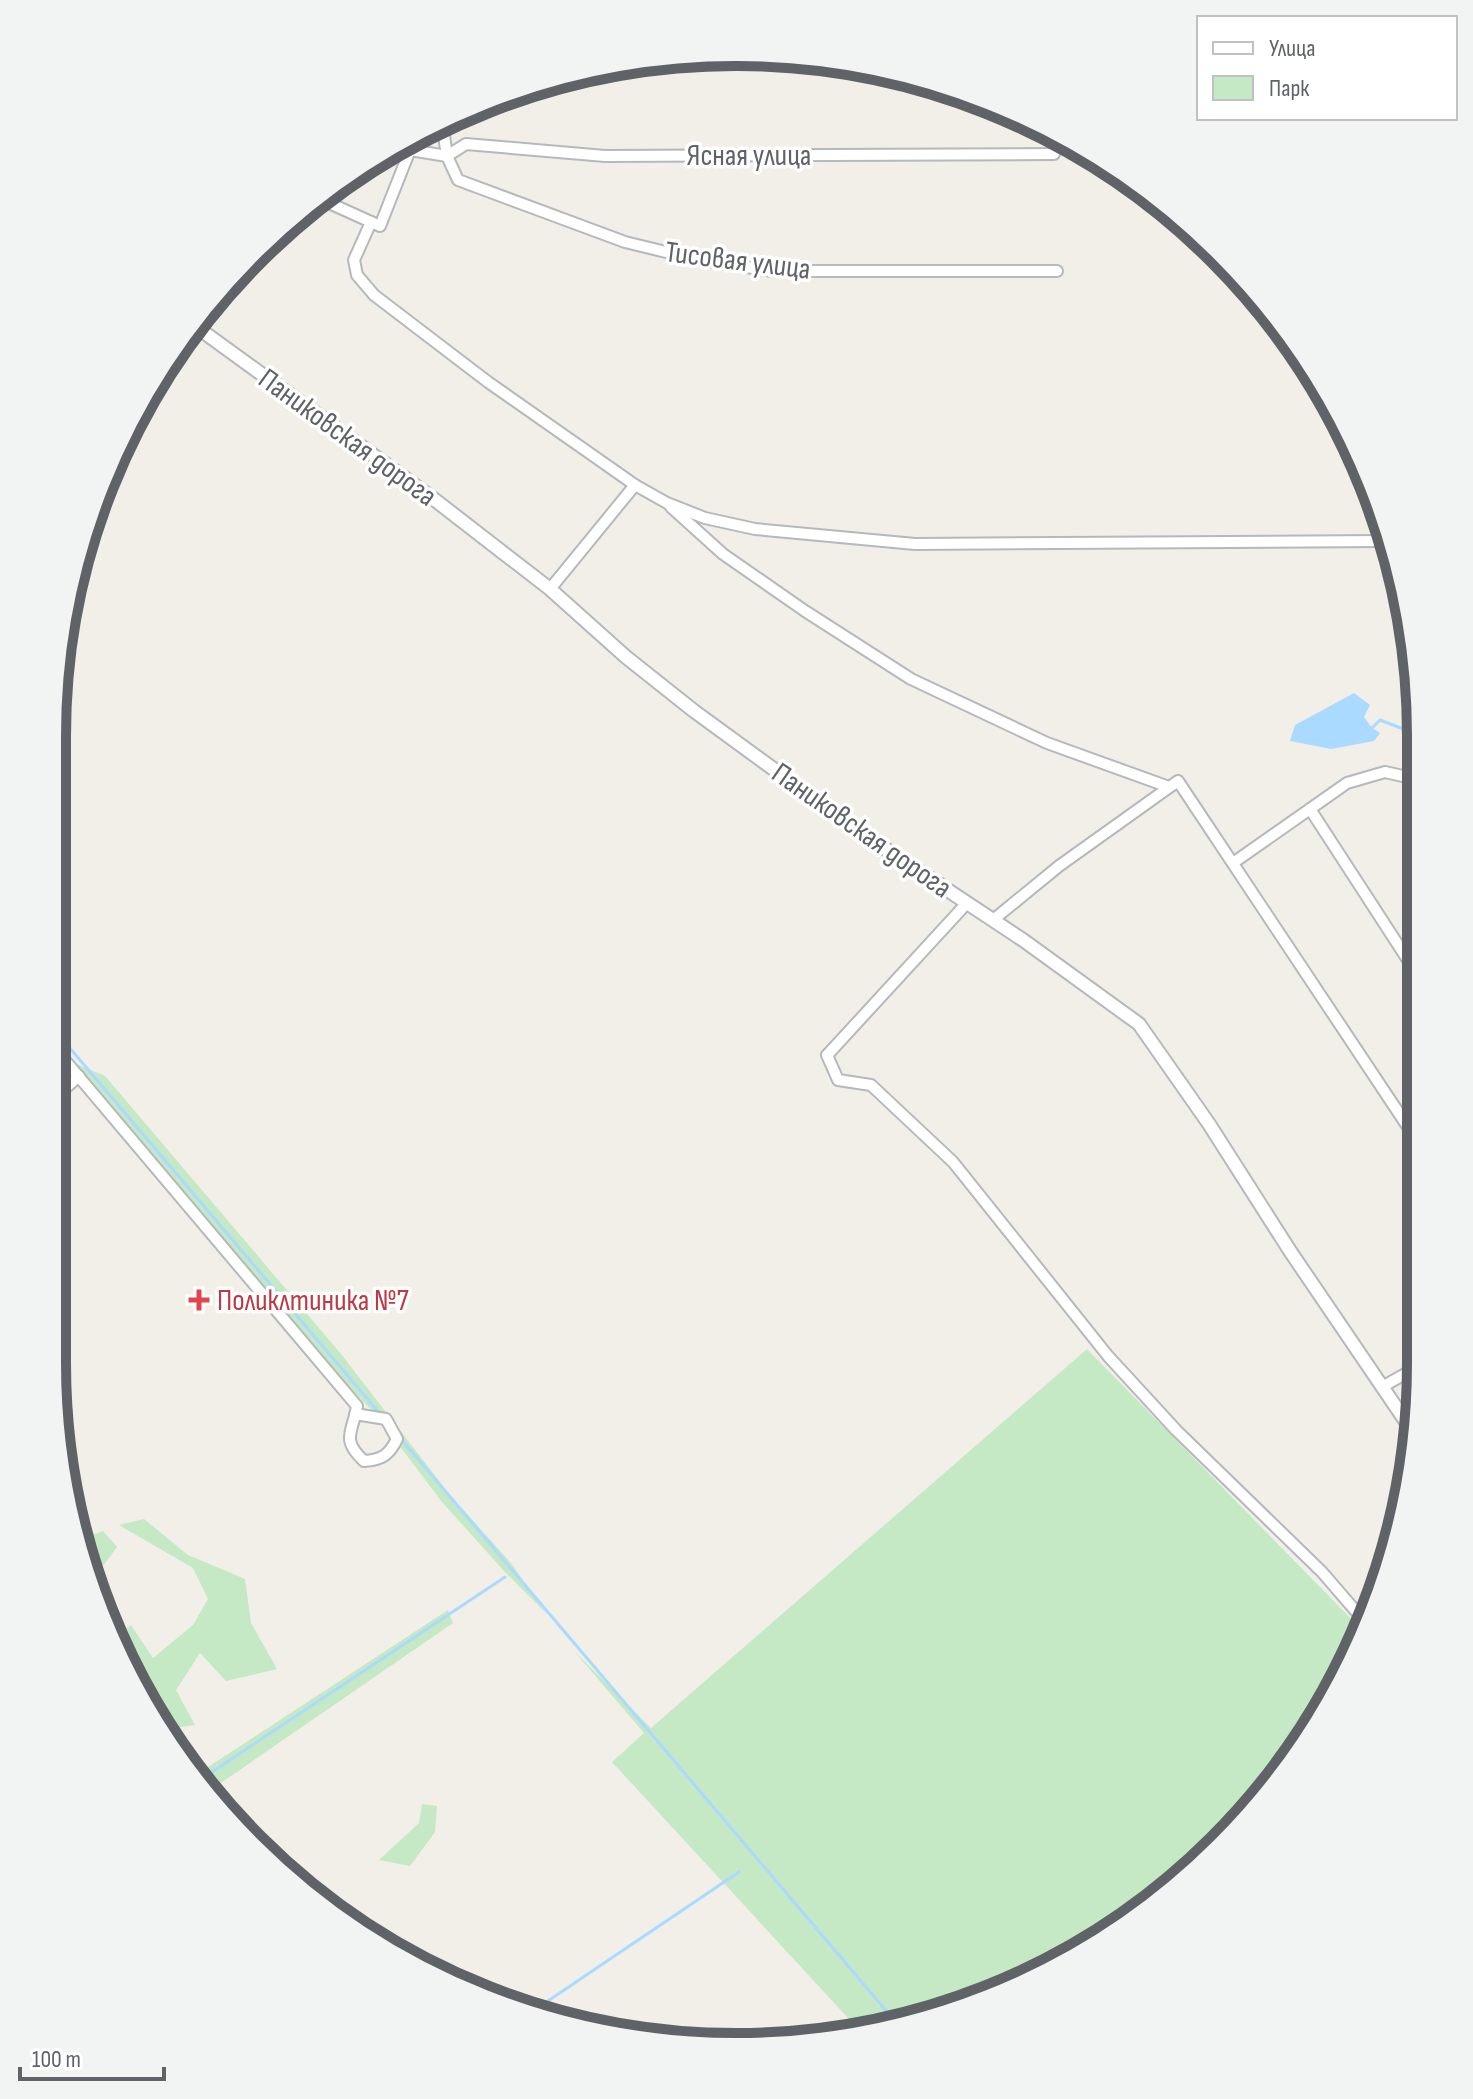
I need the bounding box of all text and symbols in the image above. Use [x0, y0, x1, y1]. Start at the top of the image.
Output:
legend [1197, 16, 1457, 120]
text: Улица [1269, 34, 1315, 63]
text: Парк [1269, 74, 1310, 103]
street label: Ясная улица [687, 138, 811, 174]
street label: Тисовая улица [663, 234, 813, 288]
street label: Паниковская дорога [251, 361, 444, 515]
street label: Паниковская дорога [765, 755, 958, 906]
place label: Поликлтиника №7 [217, 1283, 409, 1319]
marker: Поликлтиника №7 [188, 1289, 210, 1311]
scale bar [20, 2031, 164, 2081]
text: 100 m [32, 2045, 81, 2074]

